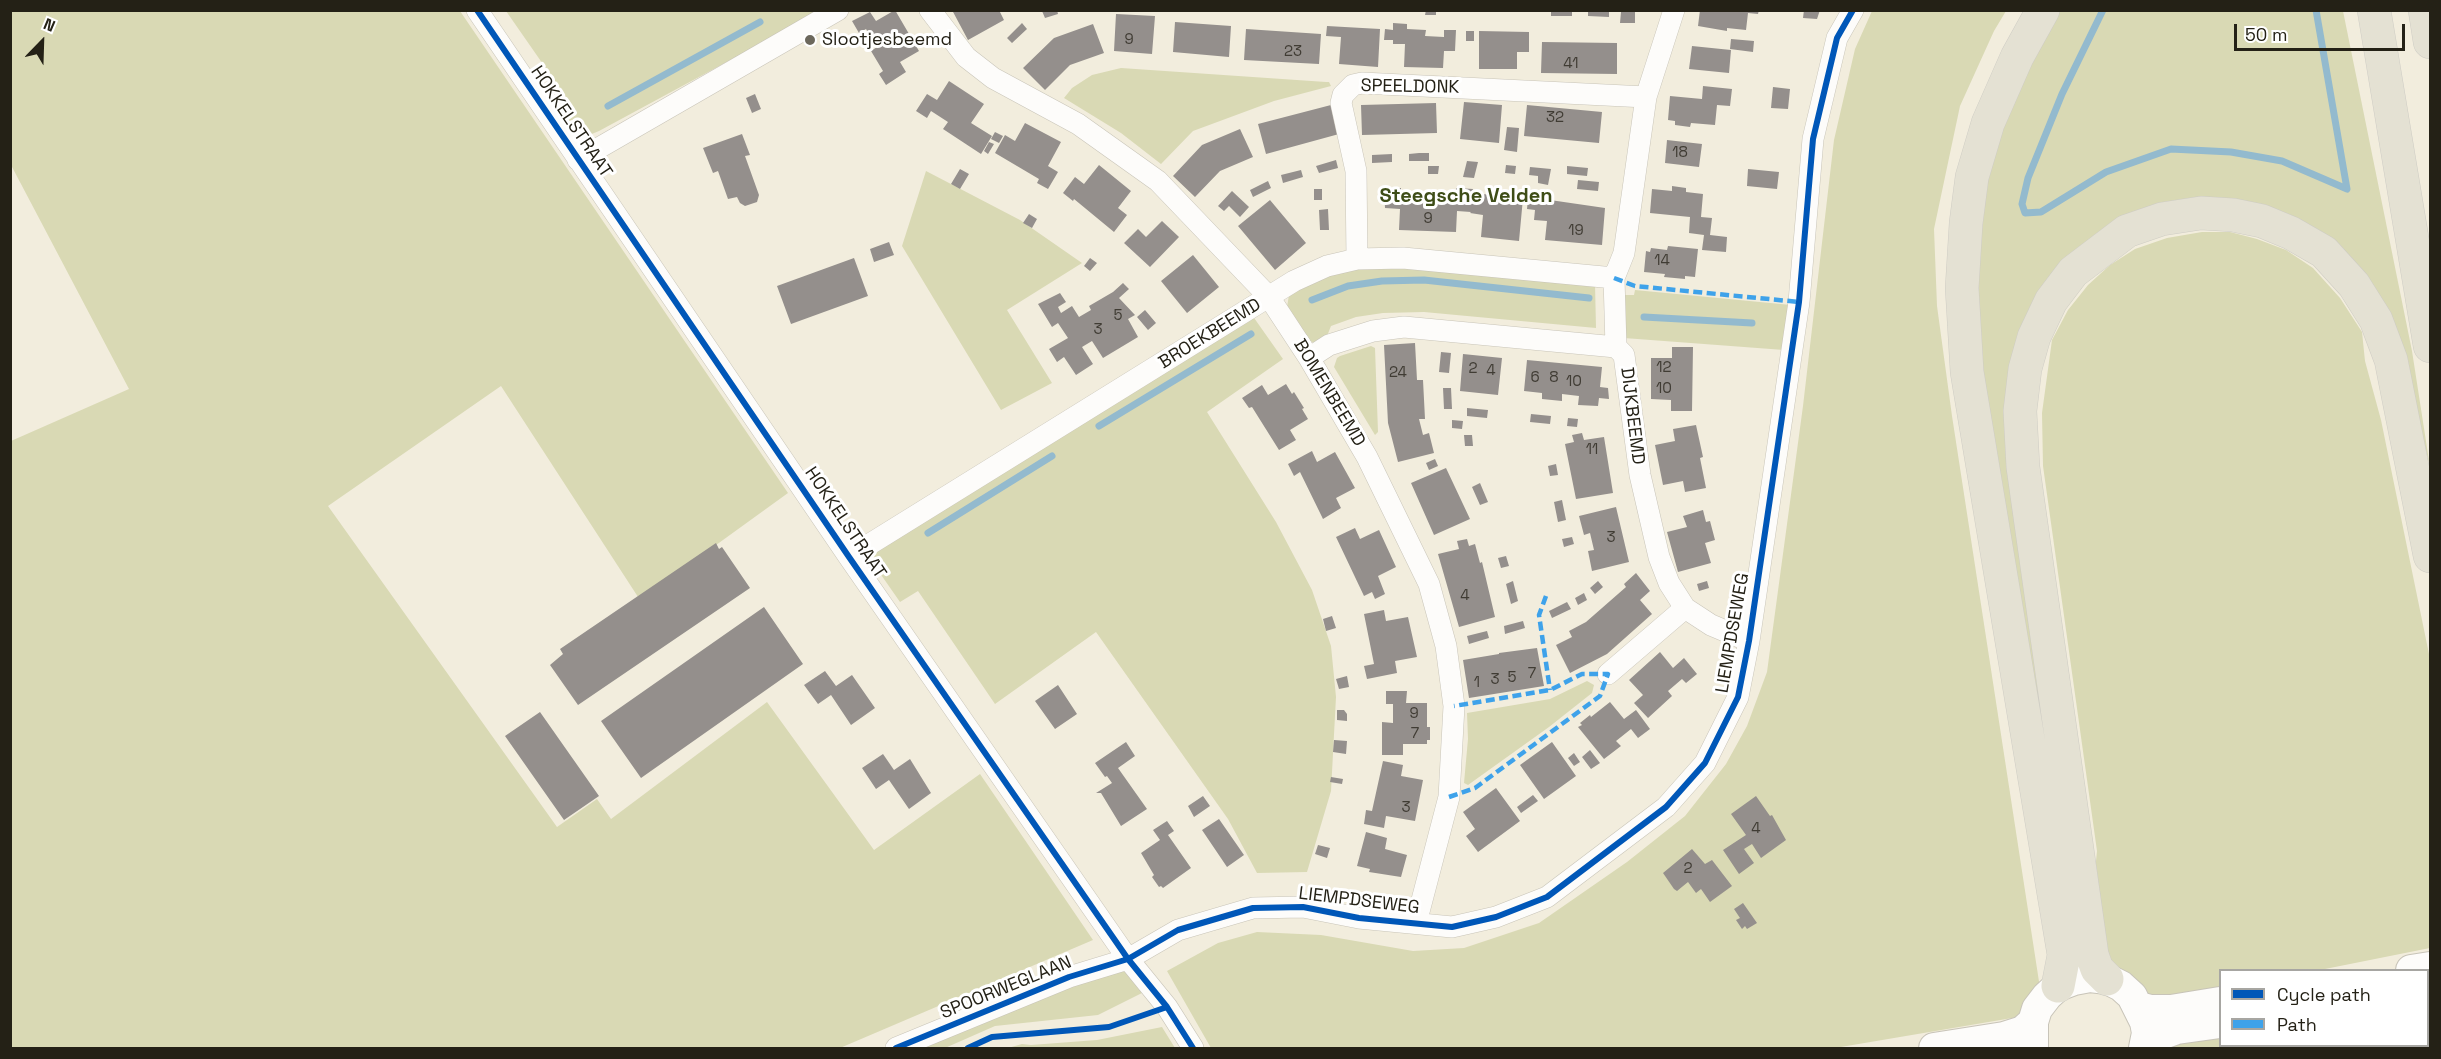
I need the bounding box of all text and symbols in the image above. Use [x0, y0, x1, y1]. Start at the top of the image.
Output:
north arrow [12, 12, 72, 72]
scale bar [2237, 12, 2408, 50]
text: N [40, 13, 58, 37]
text: 50 m [2245, 23, 2287, 46]
place label: Slootjesbeemd [822, 29, 952, 51]
house number: 9 [1124, 31, 1134, 49]
marker: Slootjesbeemd [803, 33, 817, 47]
house number: 23 [1284, 43, 1302, 61]
house number: 41 [1563, 55, 1579, 73]
street label: HOKKELSTRAAT [526, 62, 616, 182]
street label: SPEELDONK [1360, 75, 1460, 99]
house number: 32 [1546, 109, 1564, 127]
house number: 18 [1672, 144, 1688, 162]
district label: Steegsche Velden [1379, 185, 1553, 209]
house number: 9 [1423, 210, 1433, 228]
house number: 19 [1568, 222, 1584, 240]
house number: 14 [1654, 252, 1670, 270]
street label: BROEKBEEMD [1155, 294, 1265, 374]
house number: 5 [1114, 307, 1122, 325]
house number: 3 [1093, 321, 1103, 339]
street label: BOMENBEEMD [1289, 335, 1369, 451]
house number: 12 [1656, 359, 1672, 377]
house number: 2 [1468, 360, 1478, 378]
house number: 4 [1486, 362, 1496, 380]
house number: 24 [1389, 364, 1407, 382]
street label: DIJKBEEMD [1615, 366, 1649, 466]
house number: 6 [1530, 369, 1540, 387]
house number: 8 [1549, 369, 1559, 387]
house number: 10 [1566, 373, 1582, 391]
house number: 10 [1656, 380, 1672, 398]
house number: 11 [1586, 441, 1598, 459]
street label: HOKKELSTRAAT [800, 463, 890, 583]
house number: 3 [1606, 529, 1616, 547]
street label: LIEMPDSEWEG [1712, 571, 1754, 695]
house number: 4 [1460, 587, 1470, 605]
house number: 7 [1528, 665, 1536, 683]
house number: 5 [1508, 669, 1516, 687]
house number: 3 [1490, 671, 1500, 689]
house number: 1 [1474, 674, 1480, 692]
house number: 9 [1409, 705, 1419, 723]
house number: 7 [1411, 725, 1419, 743]
house number: 3 [1401, 799, 1411, 817]
house number: 4 [1751, 820, 1761, 838]
house number: 2 [1683, 860, 1693, 878]
street label: LIEMPDSEWEG [1297, 883, 1421, 919]
street label: SPOORWEGLAAN [937, 952, 1075, 1024]
legend [2219, 969, 2429, 1047]
text: Cycle path [2277, 983, 2371, 1006]
text: Path [2277, 1013, 2317, 1036]

